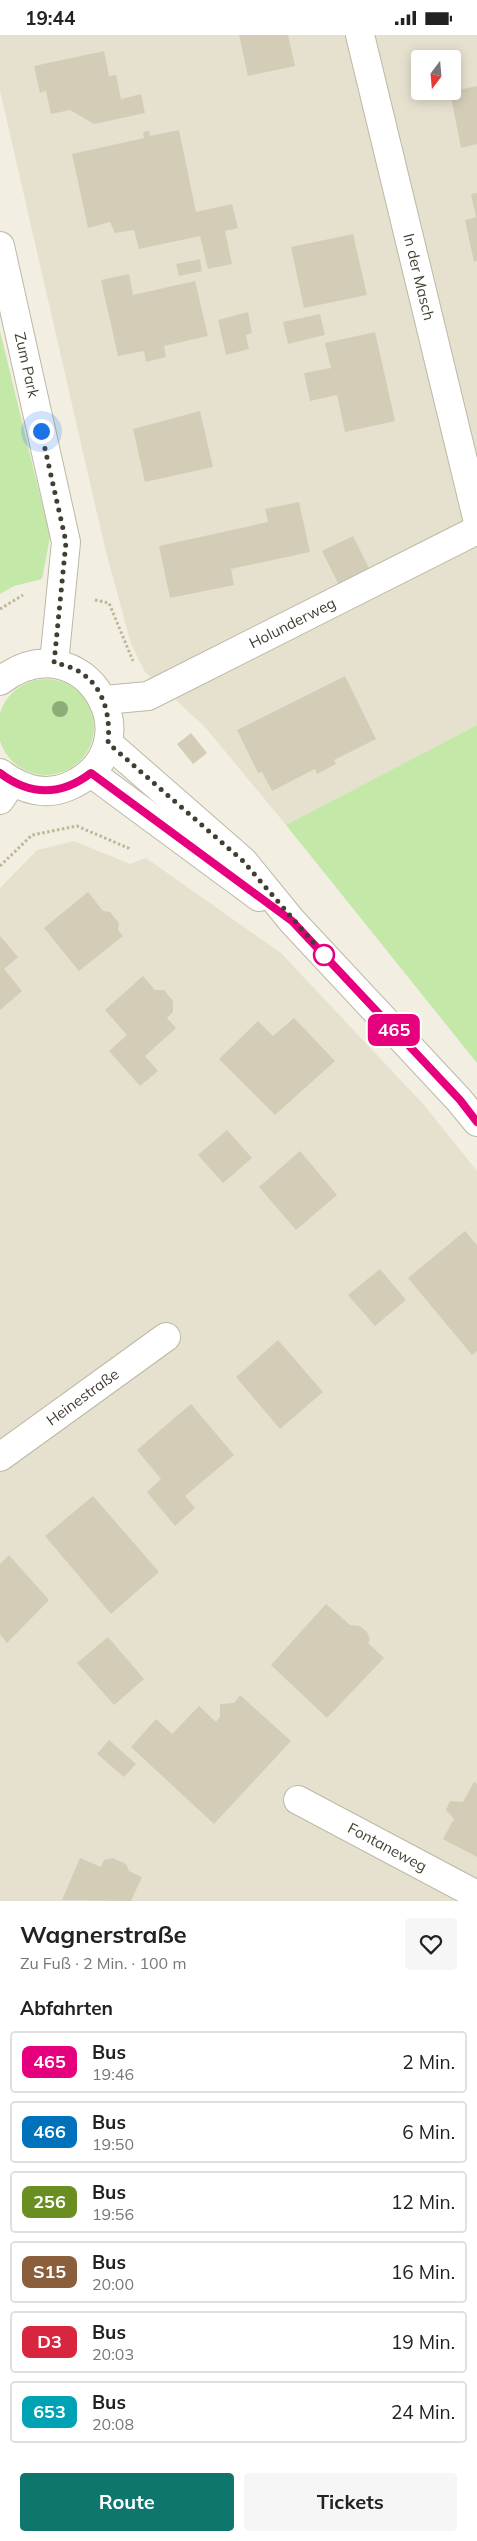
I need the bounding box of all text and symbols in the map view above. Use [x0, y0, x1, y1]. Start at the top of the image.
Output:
text: 19:44 [25, 6, 75, 30]
north arrow [411, 50, 461, 100]
map controls [411, 50, 461, 100]
street label: In der Masch [399, 232, 439, 322]
street label: Zum Park [11, 331, 44, 400]
your location [29, 419, 54, 444]
street label: Holunderweg [246, 593, 339, 652]
unlabelled marker [313, 944, 335, 966]
line badge: 465 [365, 1014, 423, 1046]
text: 465 [378, 1018, 410, 1041]
street label: Heinestraße [42, 1364, 122, 1429]
street label: Fontaneweg [345, 1818, 430, 1876]
button: heart [405, 1918, 457, 1970]
text: Wagnerstraße [20, 1919, 187, 1949]
text: Zu Fuß · 2 Min. · 100 m [20, 1953, 186, 1973]
text: Abfahrten [20, 1996, 113, 2020]
text: Bus [92, 2040, 126, 2064]
text: 465 [33, 2050, 66, 2073]
text: 2 Min. [402, 2050, 455, 2074]
text: 19:46 [92, 2064, 134, 2084]
text: Bus [92, 2110, 126, 2134]
text: 466 [33, 2120, 66, 2143]
text: 6 Min. [402, 2120, 455, 2144]
text: 19:50 [92, 2134, 134, 2154]
text: Bus [92, 2180, 126, 2204]
text: 256 [33, 2190, 66, 2213]
text: 12 Min. [391, 2190, 455, 2214]
text: 19:56 [92, 2204, 134, 2224]
text: Bus [92, 2250, 126, 2274]
text: S15 [33, 2260, 66, 2283]
text: 16 Min. [391, 2260, 455, 2284]
text: 20:00 [92, 2274, 134, 2294]
text: Bus [92, 2320, 126, 2344]
text: D3 [37, 2330, 62, 2353]
text: 19 Min. [391, 2330, 455, 2354]
text: 20:03 [92, 2344, 134, 2364]
text: Bus [92, 2390, 126, 2414]
text: 653 [33, 2400, 66, 2423]
text: 24 Min. [391, 2400, 455, 2424]
text: 20:08 [92, 2414, 134, 2434]
button: Route [20, 2473, 234, 2531]
button: Tickets [244, 2473, 457, 2531]

